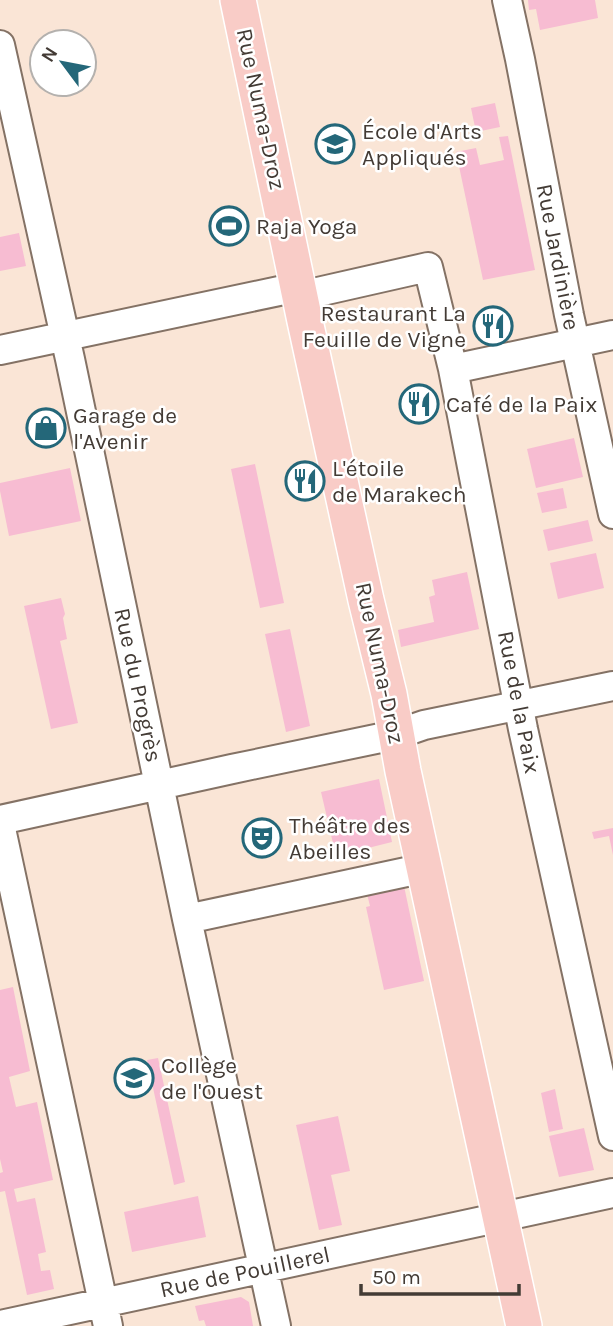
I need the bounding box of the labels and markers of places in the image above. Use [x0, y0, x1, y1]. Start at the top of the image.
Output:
place label: École d'Arts Appliqués [362, 118, 482, 171]
school or university icon: École d'Arts Appliqués [314, 123, 356, 165]
sports icon: Raja Yoga [208, 205, 250, 247]
place label: Raja Yoga [256, 213, 357, 240]
place label: Restaurant La Feuille de Vigne [302, 300, 466, 353]
restaurant icon: Restaurant La Feuille de Vigne [472, 305, 514, 347]
restaurant icon: Café de la Paix [398, 383, 440, 425]
place label: Café de la Paix [446, 391, 598, 418]
place label: Garage de l'Avenir [73, 402, 177, 455]
shop icon: Garage de l'Avenir [25, 407, 67, 449]
place label: L'étoile de Marakech [332, 455, 467, 508]
restaurant icon: L'étoile de Marakech [284, 460, 326, 502]
place label: Théâtre des Abeilles [289, 812, 411, 865]
theatre icon: Théâtre des Abeilles [241, 817, 283, 859]
place label: Collège de l'Ouest [161, 1052, 263, 1105]
school or university icon: Collège de l'Ouest [113, 1057, 155, 1099]

